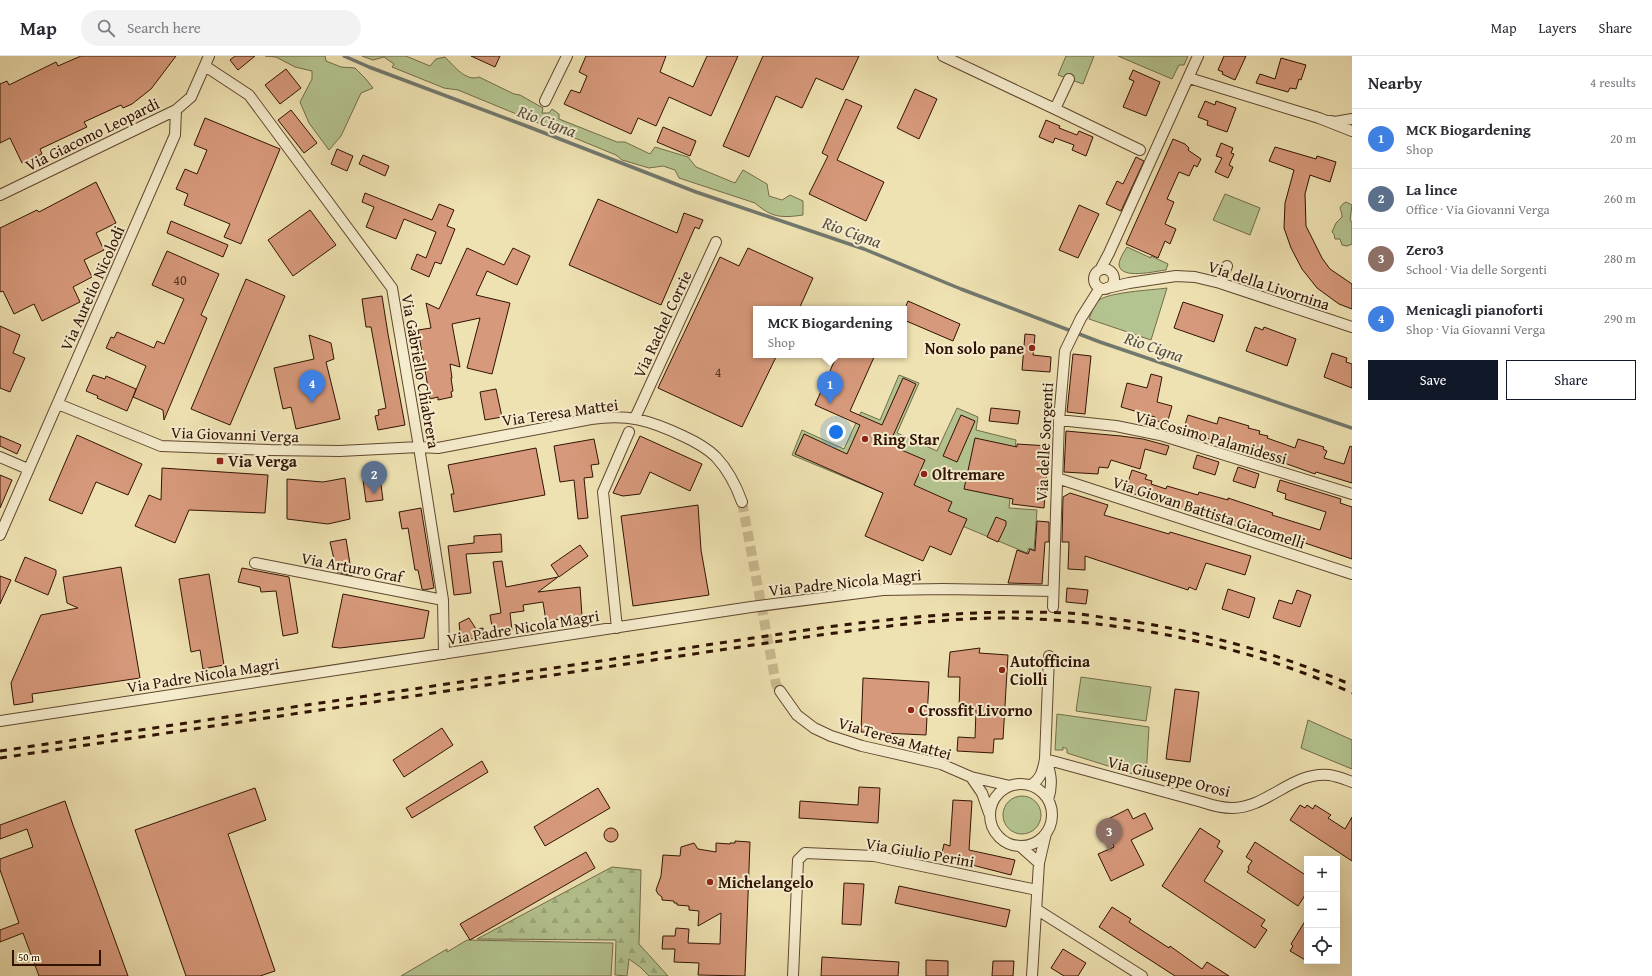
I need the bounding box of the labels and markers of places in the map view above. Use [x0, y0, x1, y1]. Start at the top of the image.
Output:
place label: Non solo pane [925, 336, 1024, 360]
marker: Non solo pane [1027, 343, 1037, 353]
pin: 4 [299, 370, 325, 403]
pin: 1 [817, 371, 843, 404]
place label: Ring Star [873, 427, 940, 451]
marker: Ring Star [860, 434, 870, 444]
place label: Via Verga [228, 449, 298, 473]
marker: Via Verga [215, 456, 225, 466]
pin: 2 [361, 461, 387, 494]
place label: Oltremare [932, 462, 1005, 486]
marker: Oltremare [919, 469, 929, 479]
place label: Autofficina Ciolli [1010, 649, 1091, 691]
marker: Autofficina Ciolli [997, 665, 1007, 675]
place label: Crossfit Livorno [919, 698, 1033, 722]
marker: Crossfit Livorno [906, 705, 916, 715]
pin: 3 [1096, 818, 1122, 851]
place label: Michelangelo [718, 870, 814, 894]
marker: Michelangelo [705, 877, 715, 887]

